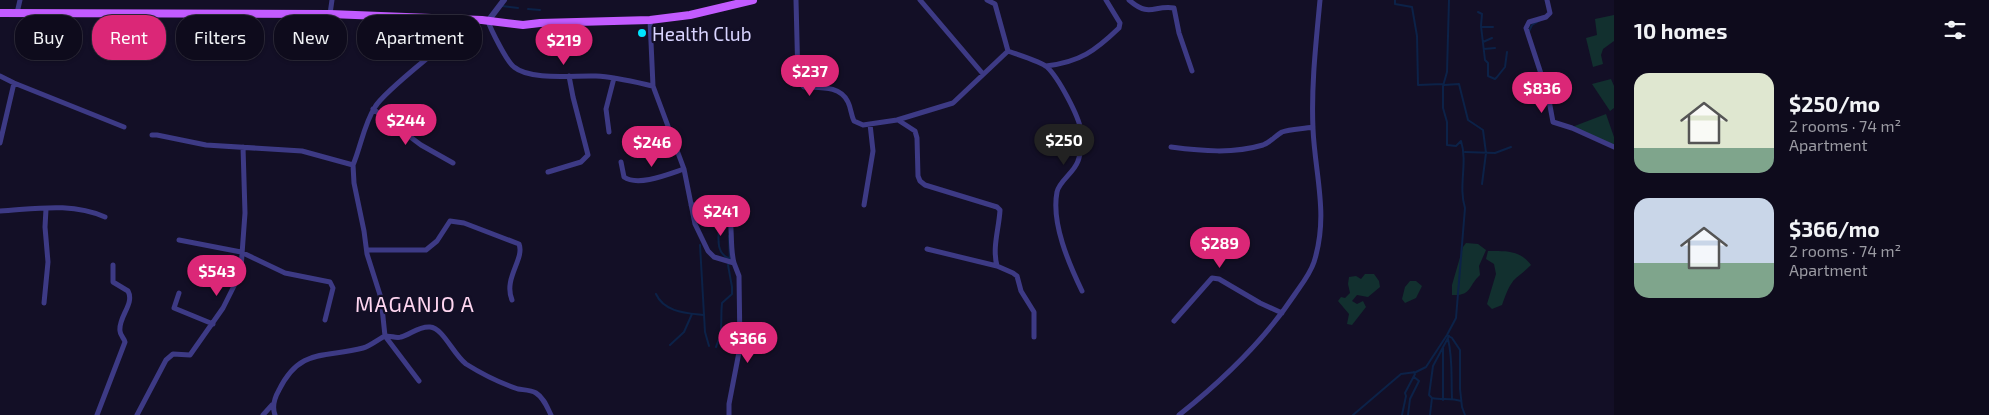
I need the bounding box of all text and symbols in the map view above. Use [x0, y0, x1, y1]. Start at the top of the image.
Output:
chip: Buy [15, 15, 82, 60]
chip: Rent [92, 15, 166, 60]
chip: Filters [176, 15, 264, 60]
chip: New [274, 15, 347, 60]
chip: Apartment [357, 15, 482, 60]
icon: filters [1941, 16, 1969, 44]
text: 10 homes [1634, 18, 1727, 43]
place label: Health Club [652, 22, 751, 45]
pin: $219 [534, 23, 594, 66]
marker: Health Club [636, 27, 648, 39]
text: $219 [547, 30, 581, 49]
pin: $237 [780, 54, 840, 97]
text: $237 [792, 61, 828, 80]
pin: $836 [1512, 72, 1572, 114]
text: $836 [1523, 78, 1561, 97]
text: $250/mo [1789, 91, 1880, 116]
icon: home [1674, 93, 1734, 153]
pin: $244 [376, 104, 436, 146]
text: $244 [387, 110, 425, 129]
text: 2 rooms · 74 m² [1789, 116, 1901, 135]
pin: $250 [1034, 124, 1094, 166]
pin: $246 [622, 126, 682, 168]
text: $250 [1045, 130, 1083, 149]
text: $246 [633, 132, 671, 151]
text: Apartment [1789, 135, 1868, 154]
pin: $241 [691, 194, 751, 237]
text: $241 [703, 201, 739, 220]
text: $366/mo [1789, 216, 1880, 241]
icon: home [1674, 218, 1734, 278]
pin: $289 [1190, 226, 1250, 269]
text: $289 [1201, 233, 1239, 252]
text: 2 rooms · 74 m² [1789, 241, 1901, 260]
pin: $543 [187, 254, 247, 297]
text: Apartment [1789, 260, 1868, 279]
text: $543 [198, 261, 236, 280]
district label: MAGANJO A [355, 291, 475, 316]
pin: $366 [718, 322, 778, 364]
text: $366 [729, 328, 767, 347]

